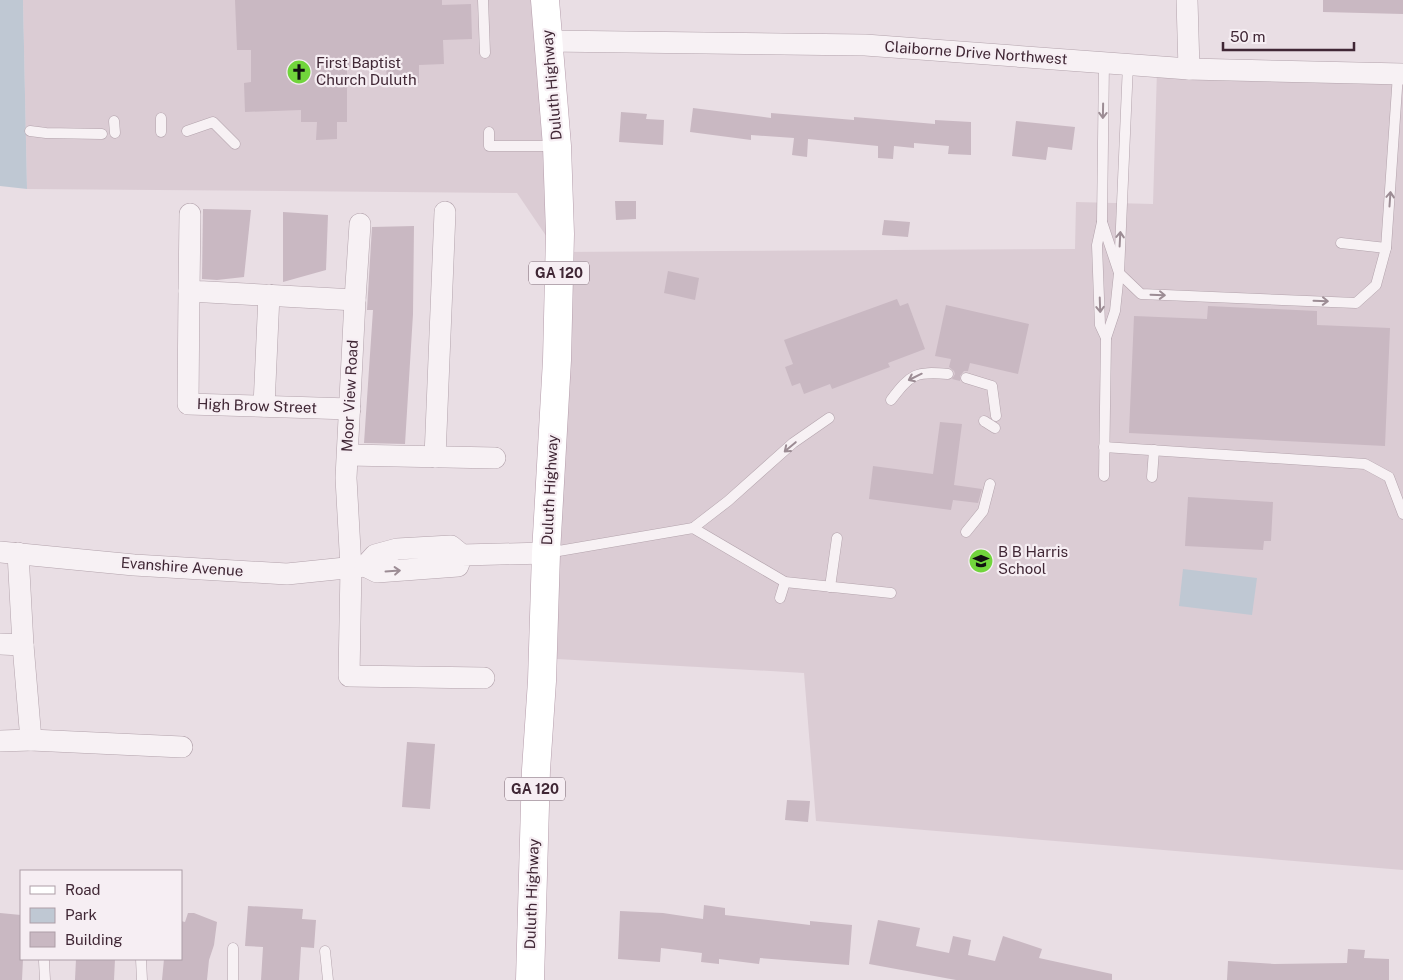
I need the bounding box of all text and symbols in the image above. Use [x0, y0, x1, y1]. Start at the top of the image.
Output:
scale bar [1223, 20, 1354, 52]
text: 50 m [1230, 28, 1265, 45]
street label: Duluth Highway [538, 29, 565, 141]
street label: Claiborne Drive Northwest [884, 38, 1068, 67]
place label: First Baptist Church Duluth [316, 54, 417, 88]
church icon: First Baptist Church Duluth [286, 59, 312, 85]
one-way arrow [1098, 102, 1108, 119]
one-way arrow [1385, 191, 1394, 207]
one-way arrow [1116, 231, 1125, 247]
road number: GA 120 [529, 262, 589, 284]
one-way arrow [1150, 290, 1166, 299]
one-way arrow [1095, 297, 1104, 313]
one-way arrow [1312, 297, 1328, 306]
street label: Moor View Road [338, 339, 361, 453]
one-way arrow [908, 372, 923, 382]
street label: High Brow Street [197, 395, 317, 416]
street label: Duluth Highway [538, 434, 561, 546]
one-way arrow [784, 441, 797, 452]
place label: B B Harris School [998, 543, 1068, 577]
school or university icon: B B Harris School [968, 548, 994, 574]
street label: Evanshire Avenue [120, 554, 244, 579]
one-way arrow [385, 566, 401, 576]
road number: GA 120 [505, 778, 565, 801]
street label: Duluth Highway [521, 838, 542, 950]
legend [20, 870, 182, 960]
text: Road [65, 881, 101, 898]
text: Park [65, 906, 97, 923]
text: Building [65, 931, 123, 948]

